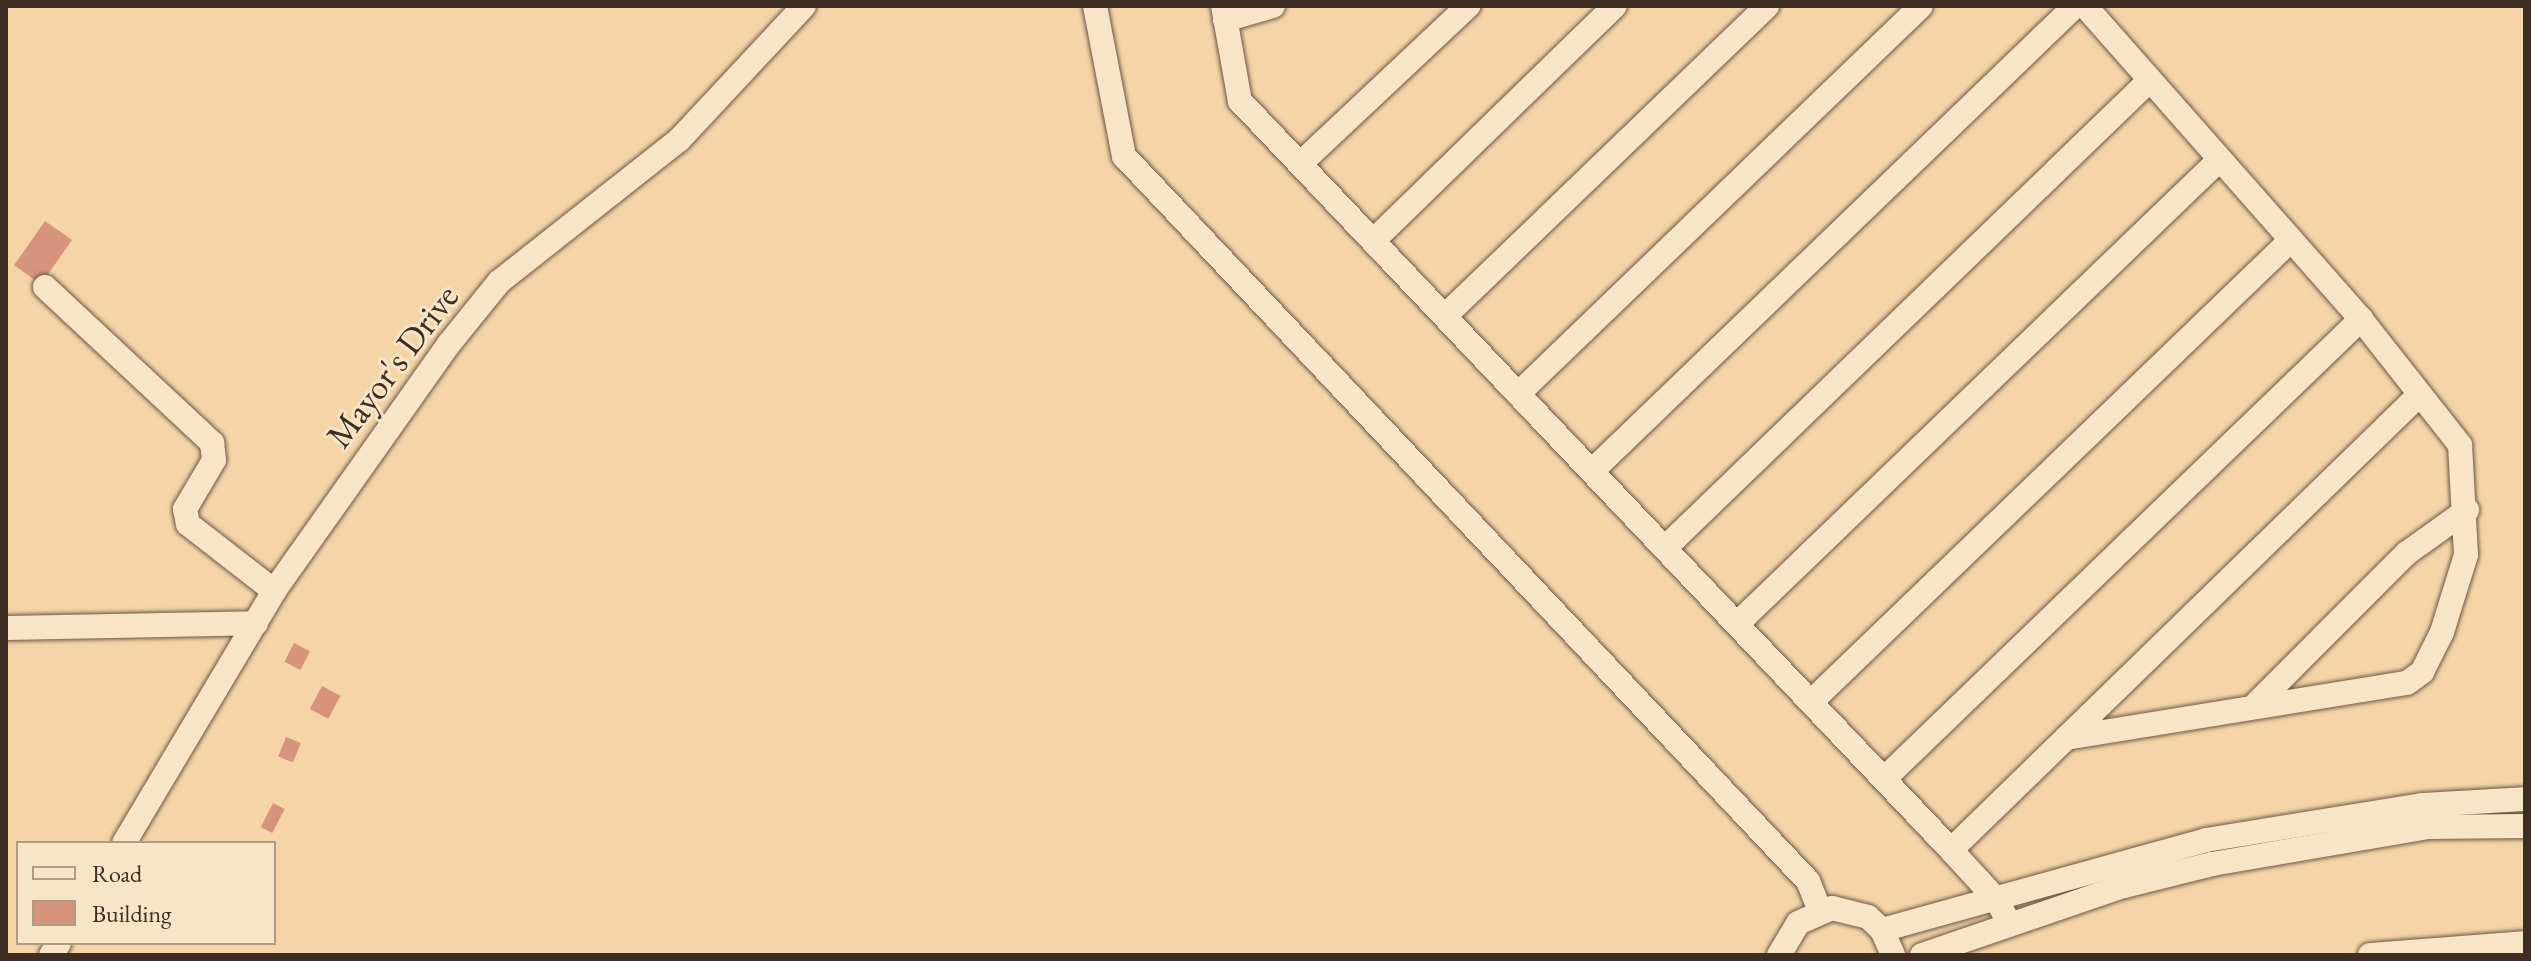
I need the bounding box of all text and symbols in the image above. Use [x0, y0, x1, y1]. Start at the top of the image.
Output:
street label: Mayor's Drive [317, 276, 467, 456]
legend [16, 841, 276, 945]
text: Road [92, 858, 142, 889]
text: Building [92, 898, 172, 929]

